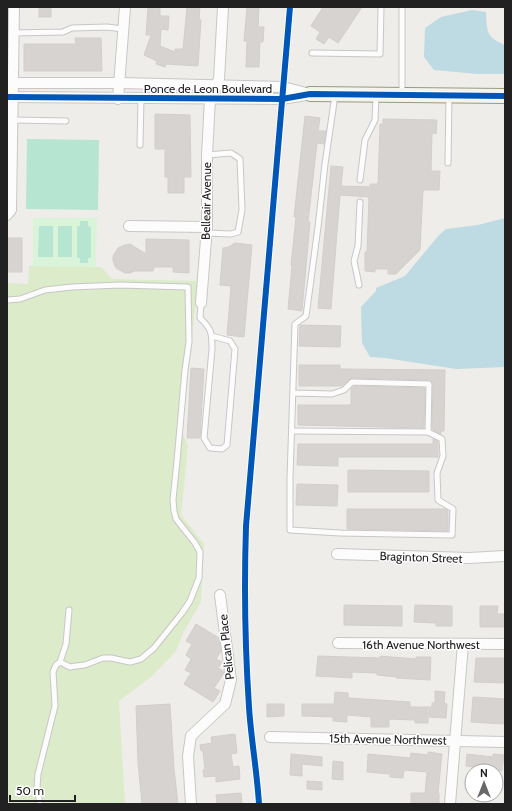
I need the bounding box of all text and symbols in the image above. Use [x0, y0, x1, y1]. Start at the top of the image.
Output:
street label: Ponce de Leon Boulevard [144, 81, 272, 96]
street label: Belleair Avenue [198, 162, 214, 240]
street label: Braginton Street [379, 548, 463, 566]
street label: Pelican Place [215, 614, 237, 680]
street label: 16th Avenue Northwest [362, 637, 480, 652]
street label: 15th Avenue Northwest [329, 730, 447, 748]
north arrow [464, 763, 504, 803]
text: N [480, 766, 488, 780]
scale bar [10, 777, 75, 803]
text: 50 m [16, 783, 44, 798]

